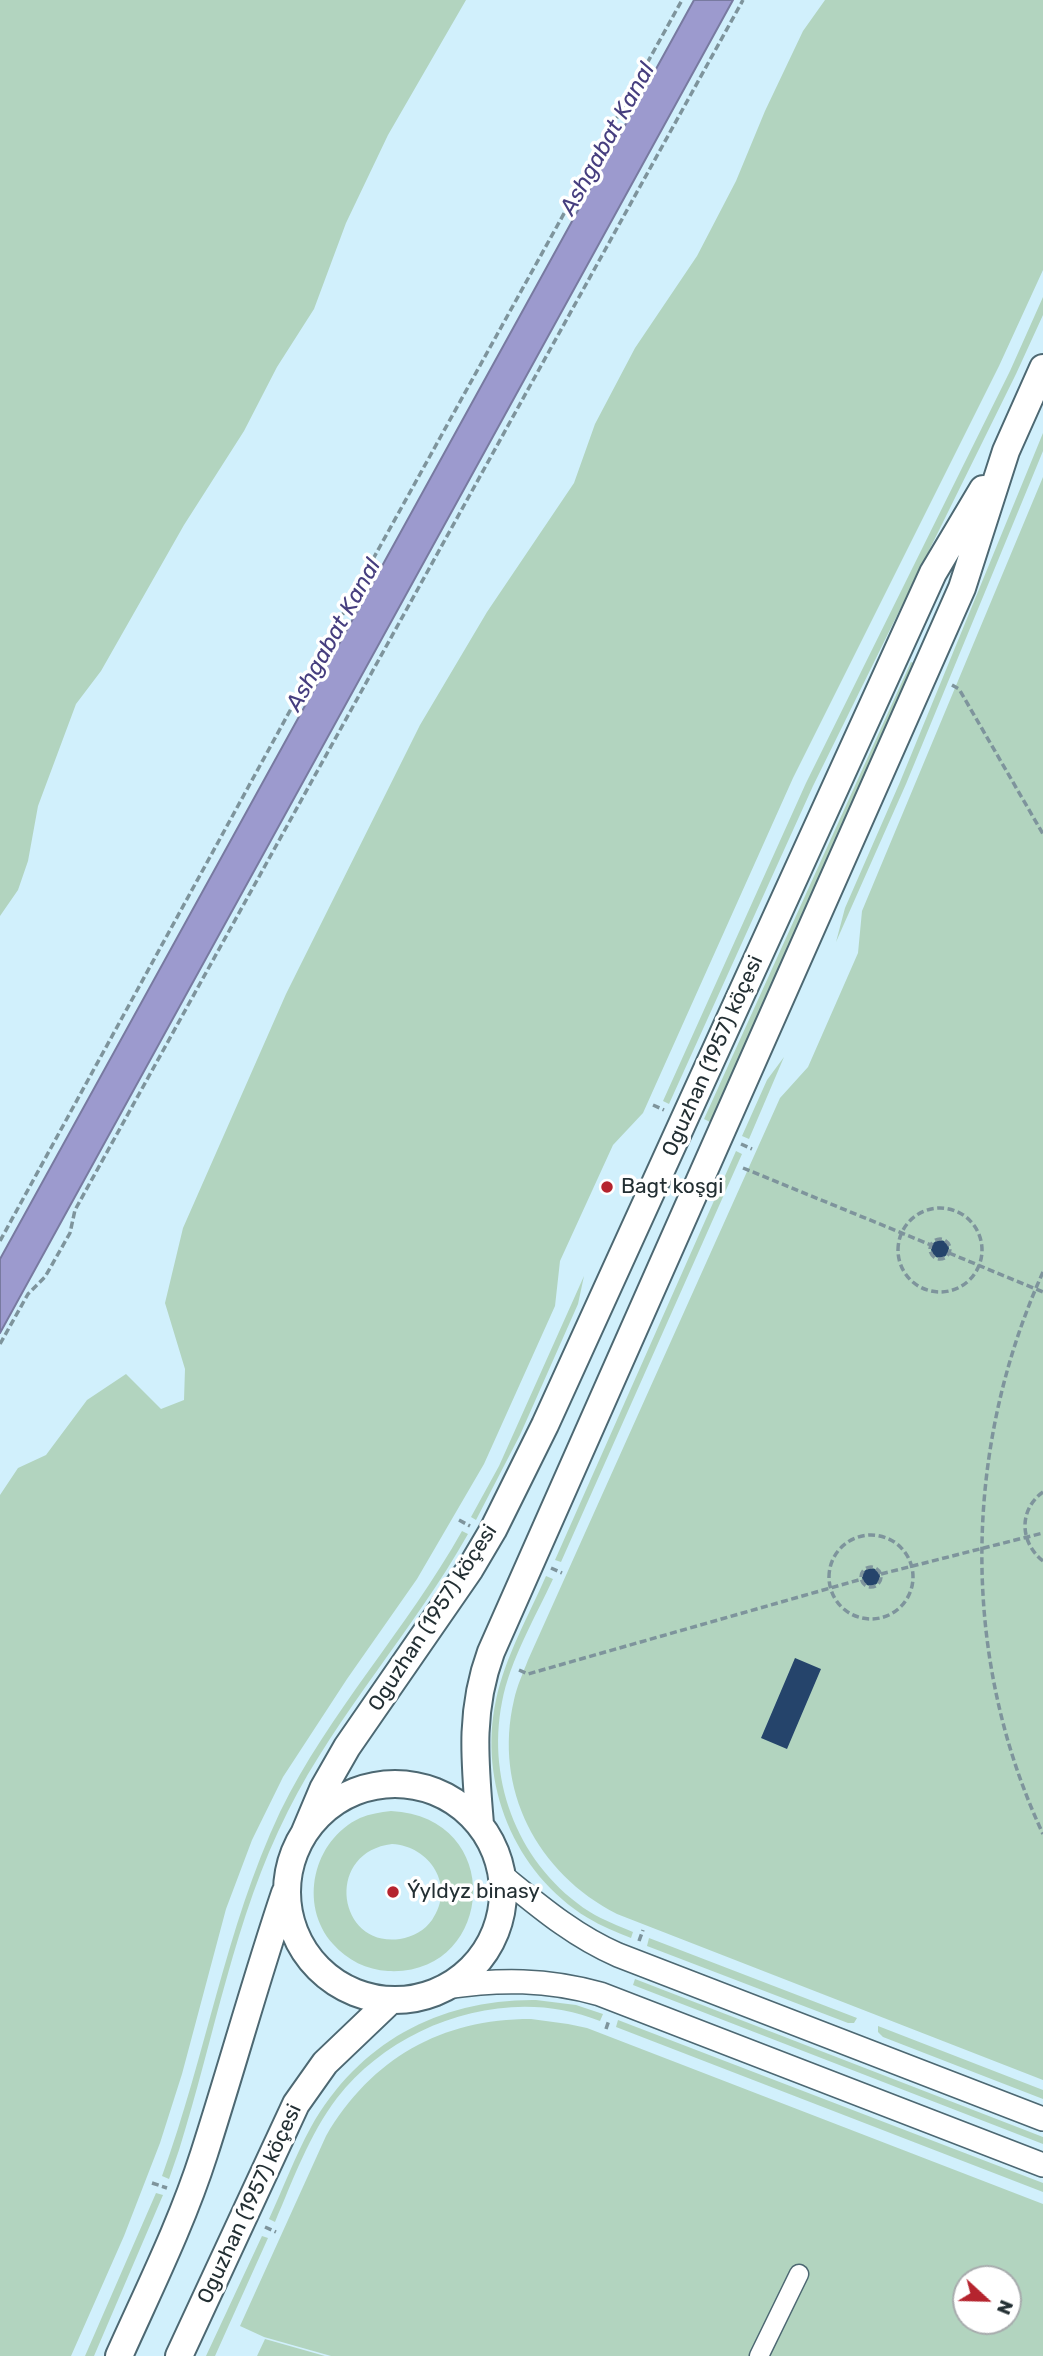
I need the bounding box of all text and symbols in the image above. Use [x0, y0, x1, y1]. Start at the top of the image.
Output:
water label: Ashgabat Kanal [555, 58, 661, 220]
water label: Ashgabat Kanal [281, 554, 387, 716]
street label: Oguzhan (1957) köçesi [657, 952, 769, 1160]
place label: Bagt koşgi [621, 1174, 723, 1200]
marker: Bagt koşgi [599, 1179, 615, 1195]
street label: Oguzhan (1957) köçesi [363, 1520, 503, 1716]
place label: Ýyldyz binasy [407, 1879, 540, 1905]
marker: Ýyldyz binasy [385, 1884, 401, 1900]
street label: Oguzhan (1957) köçesi [193, 2100, 307, 2308]
north arrow [952, 2265, 1022, 2335]
text: N [992, 2297, 1018, 2318]

